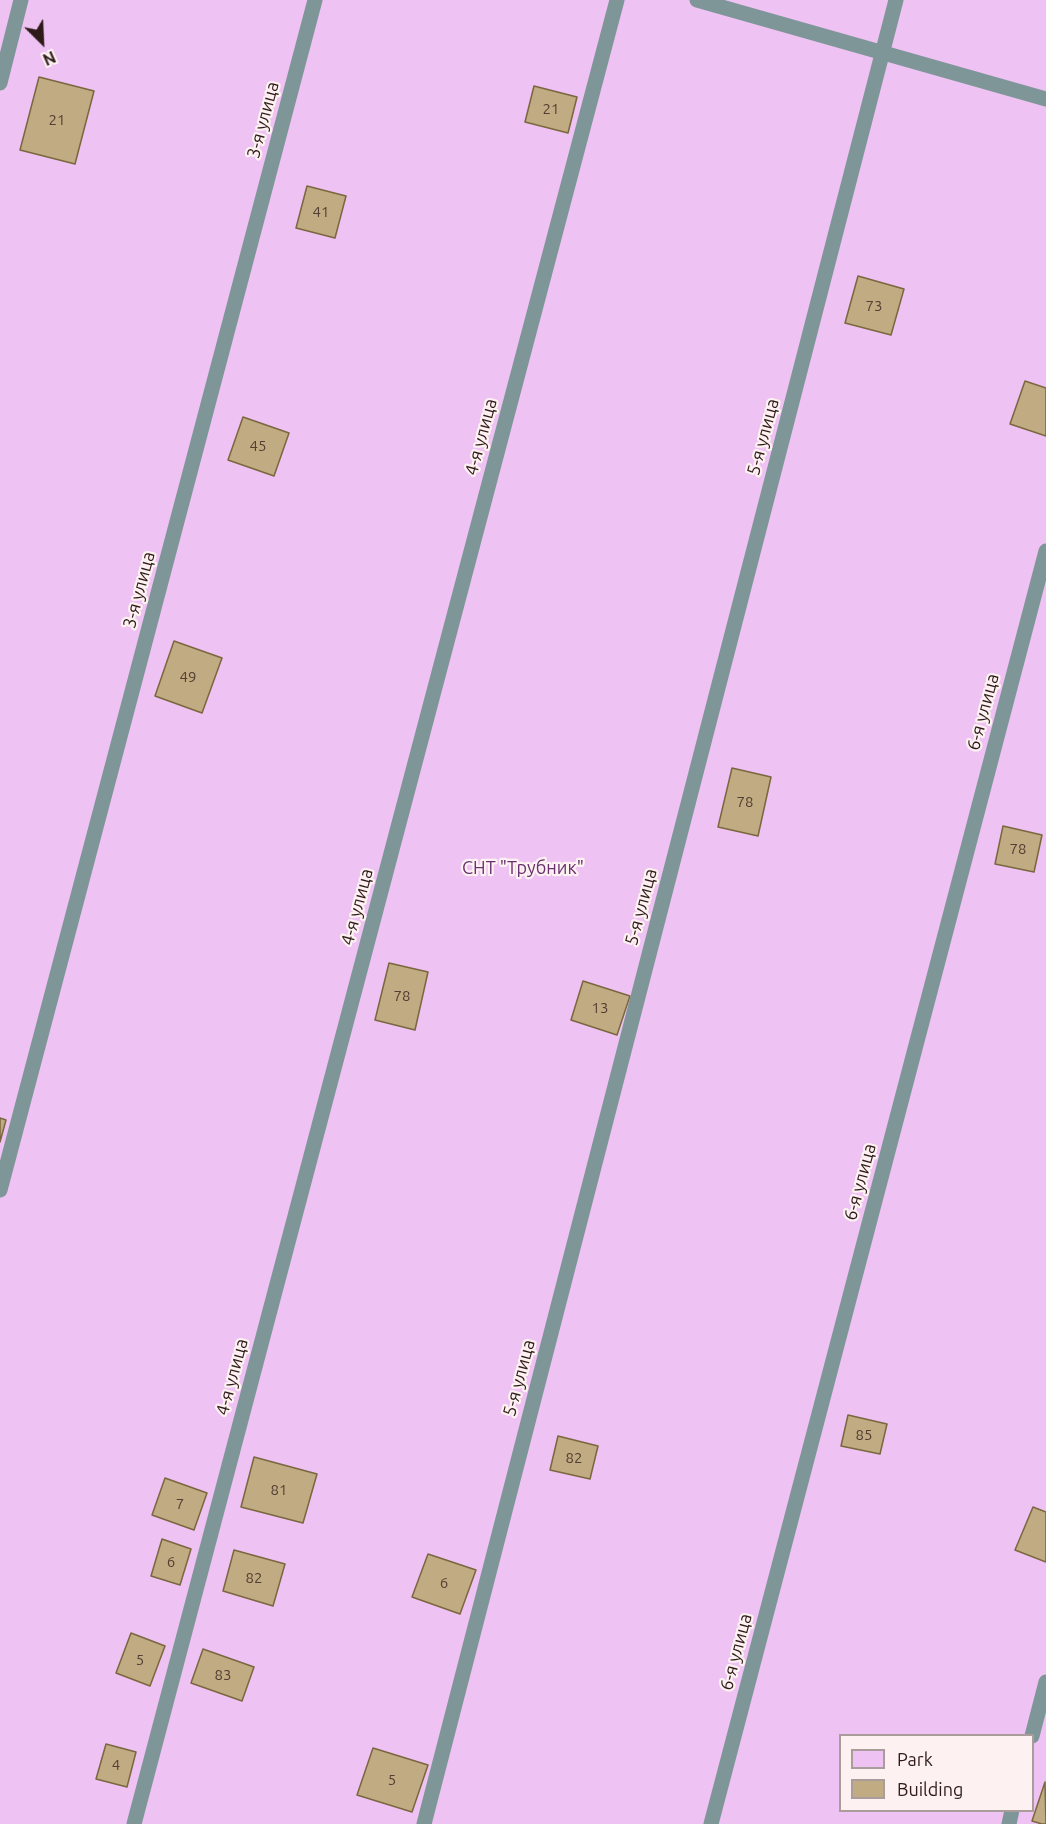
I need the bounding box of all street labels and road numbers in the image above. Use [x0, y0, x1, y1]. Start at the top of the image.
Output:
street label: 3-я улица [242, 79, 284, 161]
street label: 4-я улица [460, 396, 502, 478]
street label: 5-я улица [742, 396, 784, 478]
street label: 3-я улица [118, 549, 160, 631]
street label: 6-я улица [962, 671, 1004, 753]
street label: 4-я улица [336, 866, 378, 948]
street label: 5-я улица [620, 866, 662, 948]
street label: 6-я улица [839, 1141, 881, 1223]
street label: 4-я улица [211, 1336, 253, 1418]
street label: 5-я улица [498, 1337, 540, 1419]
street label: 6-я улица [715, 1611, 757, 1693]

